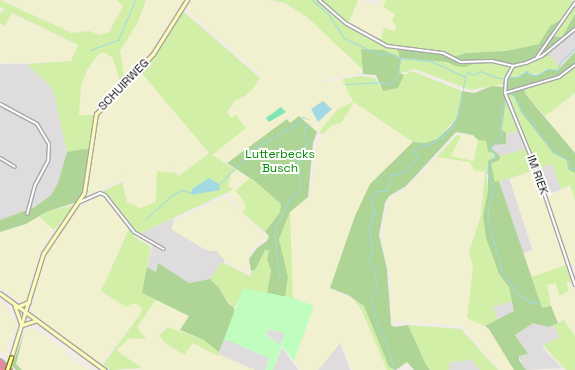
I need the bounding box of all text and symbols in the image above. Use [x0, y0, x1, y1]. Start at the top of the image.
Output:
street label: SCHUIRWEG [96, 56, 152, 114]
park label: Lutterbecks Busch [245, 148, 315, 176]
street label: IM RIEK [523, 153, 551, 197]

